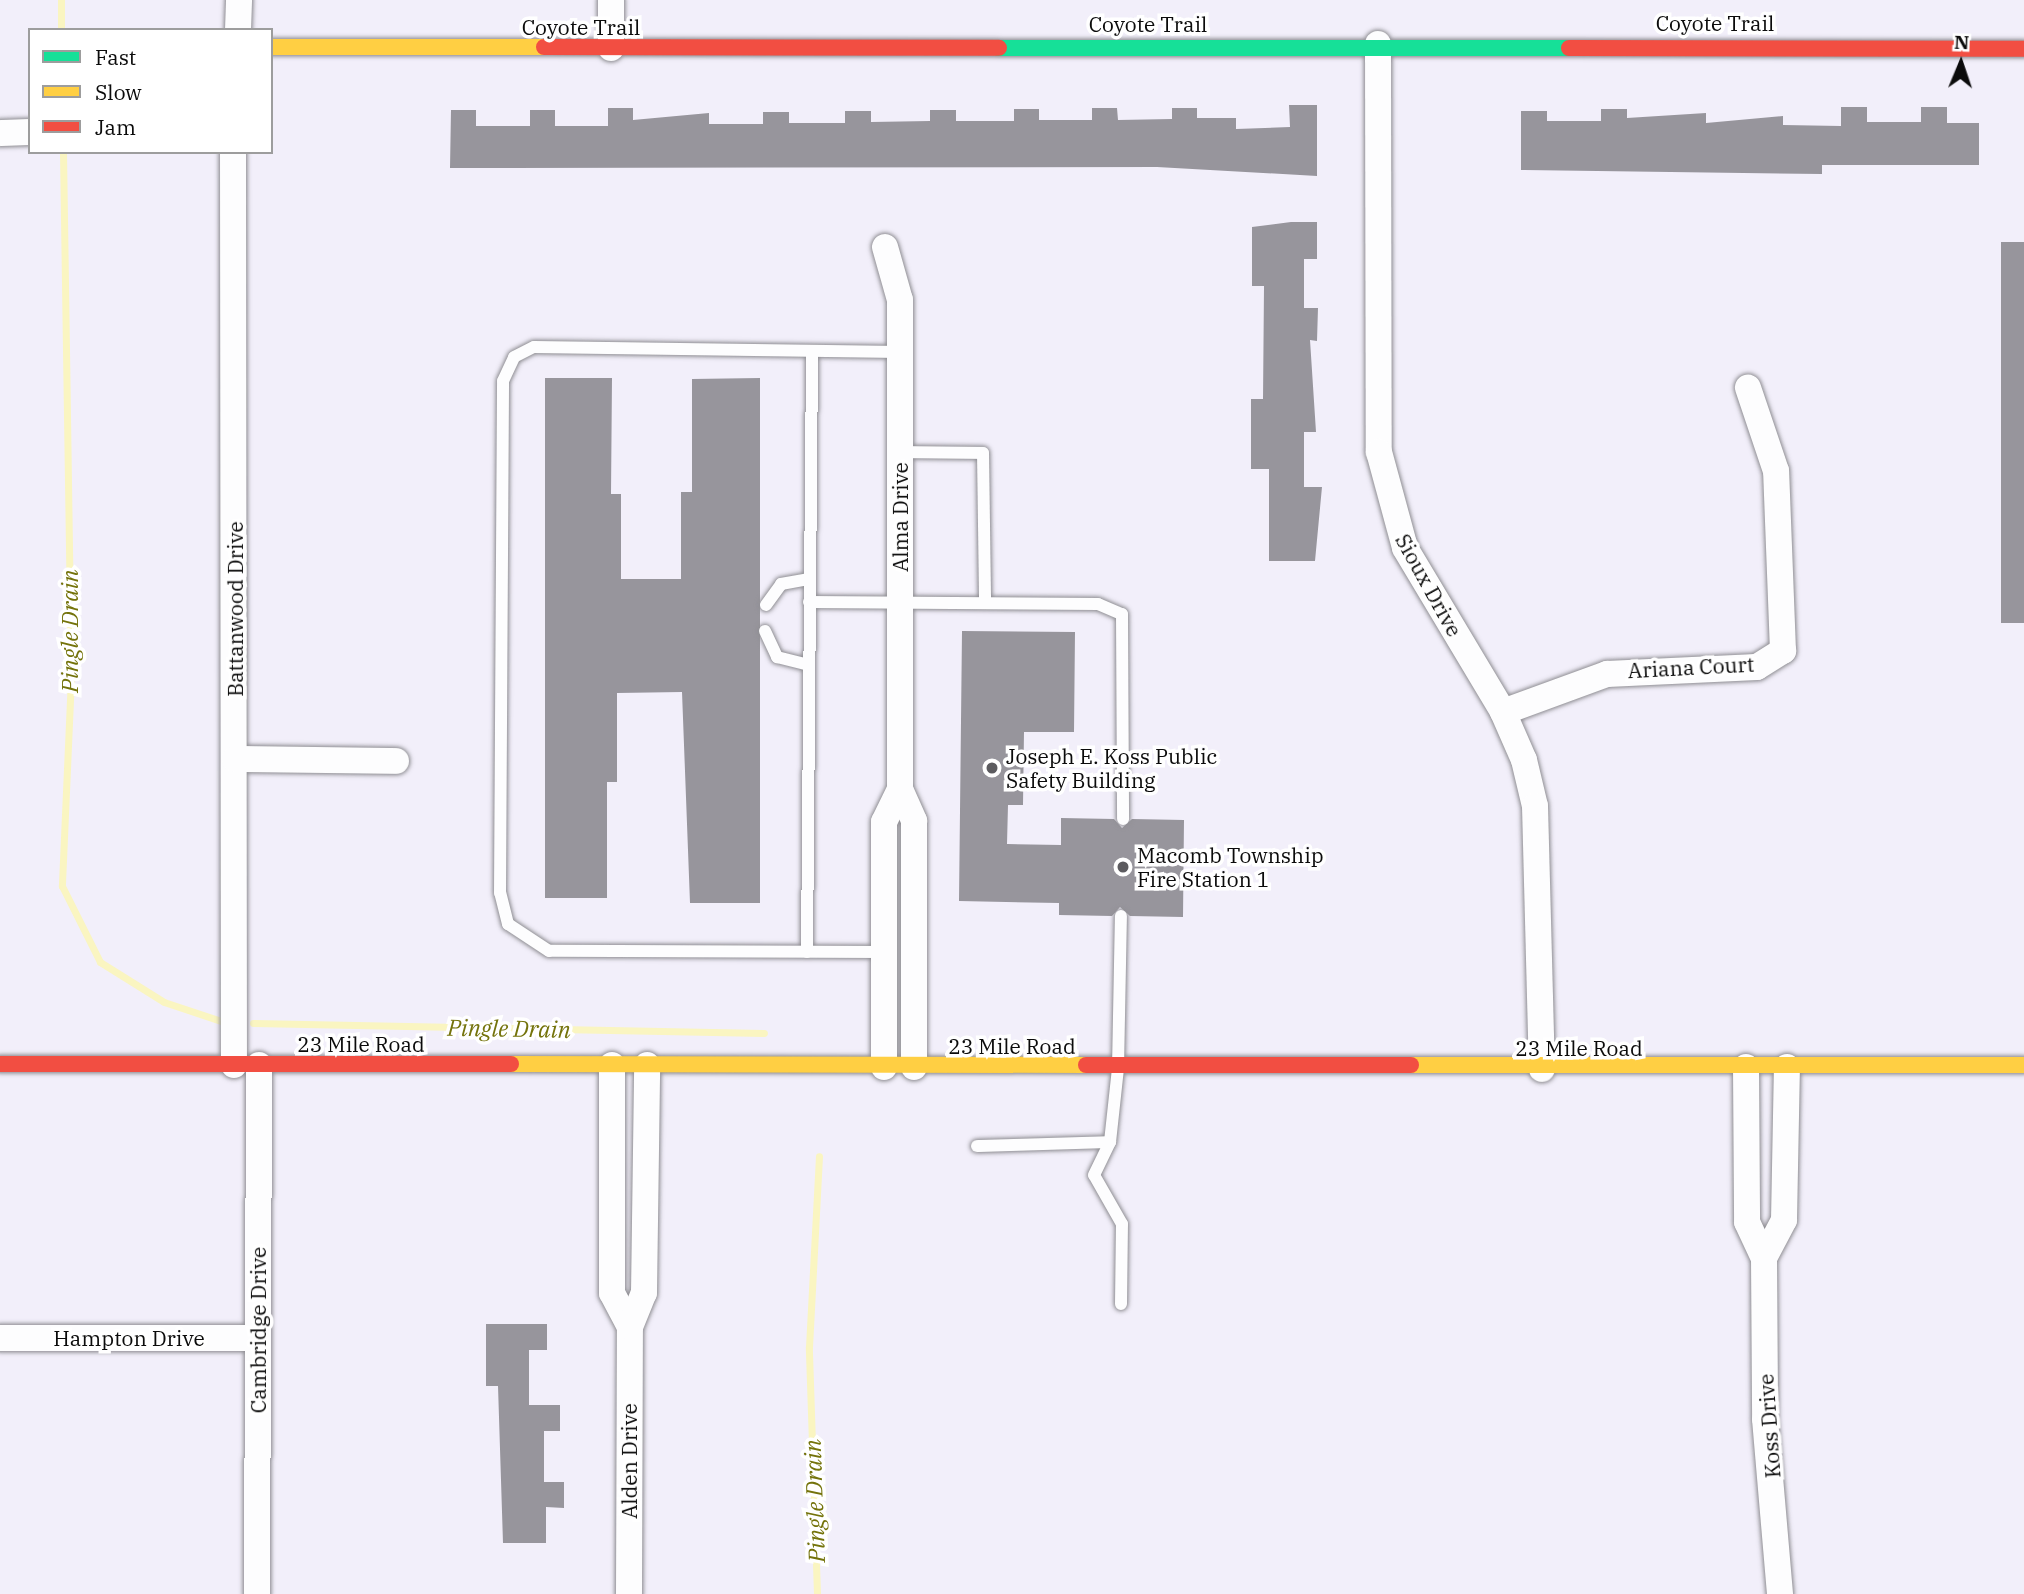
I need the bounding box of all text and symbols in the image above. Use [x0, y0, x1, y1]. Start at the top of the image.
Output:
street label: Coyote Trail [1656, 10, 1774, 36]
street label: Coyote Trail [1089, 11, 1207, 37]
street label: Coyote Trail [522, 14, 640, 40]
legend [28, 28, 273, 154]
north arrow [1926, 28, 1996, 98]
text: N [1954, 30, 1970, 54]
text: Fast [95, 43, 136, 71]
text: Slow [95, 78, 142, 106]
text: Jam [95, 113, 136, 141]
street label: Alma Drive [887, 462, 913, 572]
street label: Battanwood Drive [222, 521, 248, 697]
street label: Sioux Drive [1390, 529, 1468, 641]
water label: Pingle Drain [55, 569, 83, 693]
street label: Ariana Court [1627, 651, 1755, 683]
place label: Joseph E. Koss Public Safety Building [1006, 743, 1217, 793]
marker: Joseph E. Koss Public Safety Building [984, 760, 1000, 776]
place label: Macomb Township Fire Station 1 [1137, 842, 1324, 892]
marker: Macomb Township Fire Station 1 [1115, 859, 1131, 875]
water label: Pingle Drain [447, 1013, 571, 1043]
street label: 23 Mile Road [297, 1031, 425, 1057]
street label: 23 Mile Road [948, 1033, 1076, 1059]
street label: 23 Mile Road [1515, 1035, 1643, 1061]
street label: Cambridge Drive [245, 1247, 271, 1413]
street label: Hampton Drive [53, 1325, 205, 1351]
street label: Koss Drive [1753, 1373, 1785, 1479]
street label: Alden Drive [616, 1403, 642, 1519]
water label: Pingle Drain [798, 1439, 830, 1563]

